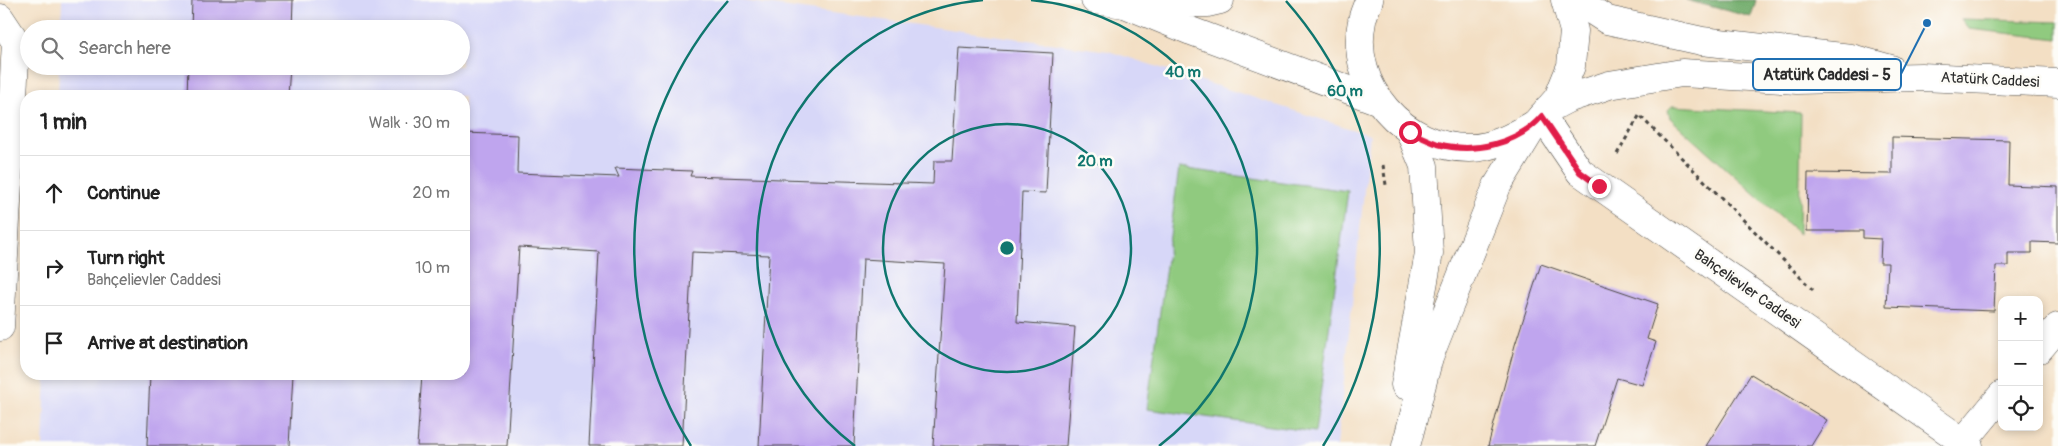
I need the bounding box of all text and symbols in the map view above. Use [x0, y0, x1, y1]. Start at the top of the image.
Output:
search box [20, 20, 470, 75]
icon: search [38, 34, 66, 62]
text: Search here [78, 36, 171, 60]
callout: Atatürk Caddesi - 5 [1753, 59, 1901, 90]
text: 40 m [1165, 63, 1201, 82]
text: Atatürk Caddesi - 5 [1763, 65, 1891, 85]
street label: Atatürk Caddesi [1940, 68, 2040, 92]
text: 60 m [1327, 82, 1363, 101]
text: 1 min [40, 109, 87, 136]
text: Walk · 30 m [369, 113, 450, 133]
route start [1399, 121, 1422, 144]
text: 20 m [1077, 152, 1113, 171]
route end [1588, 175, 1611, 198]
icon: ahead [40, 179, 68, 207]
text: Continue [87, 181, 160, 205]
text: 20 m [412, 183, 450, 203]
centre of rings [998, 239, 1016, 257]
street label: Bahçelievler Caddesi [1690, 245, 1804, 333]
text: Turn right [87, 246, 165, 270]
icon: right [40, 254, 68, 282]
text: 10 m [415, 258, 450, 278]
text: Bahçelievler Caddesi [87, 270, 221, 290]
map controls [1998, 296, 2043, 431]
button: + [1998, 296, 2043, 341]
icon: arrive [40, 329, 68, 357]
text: Arrive at destination [87, 331, 248, 355]
button: − [1998, 341, 2043, 386]
button: locate [1998, 386, 2043, 431]

